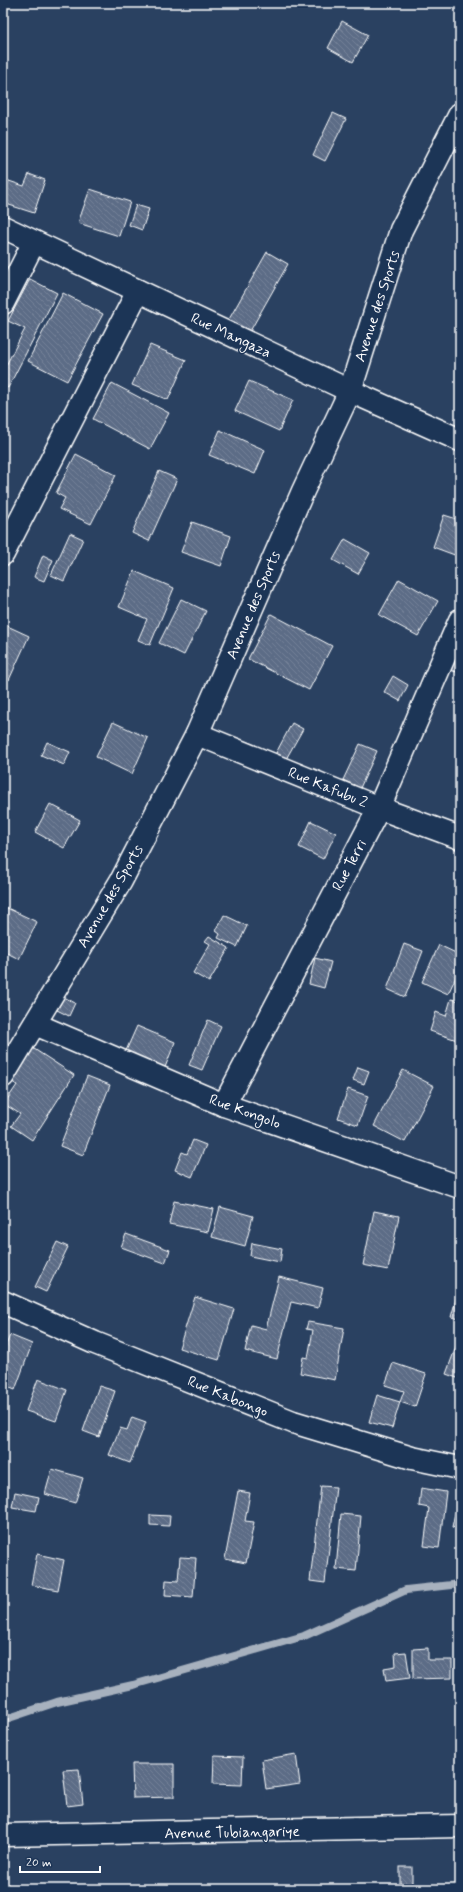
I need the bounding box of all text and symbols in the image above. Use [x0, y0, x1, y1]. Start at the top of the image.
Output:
street label: Avenue des Sports [351, 248, 405, 364]
street label: Rue Mangaza [187, 309, 274, 364]
street label: Avenue des Sports [222, 548, 286, 663]
street label: Rue Kafubu 2 [285, 763, 370, 813]
street label: Rue Terri [328, 836, 372, 895]
street label: Avenue des Sports [73, 841, 149, 952]
street label: Rue Kongolo [206, 1090, 283, 1135]
street label: Rue Kabongo [184, 1372, 271, 1422]
street label: Avenue Tubiangariye [164, 1822, 300, 1844]
scale bar [20, 1848, 100, 1874]
text: 20 m [26, 1855, 52, 1871]

